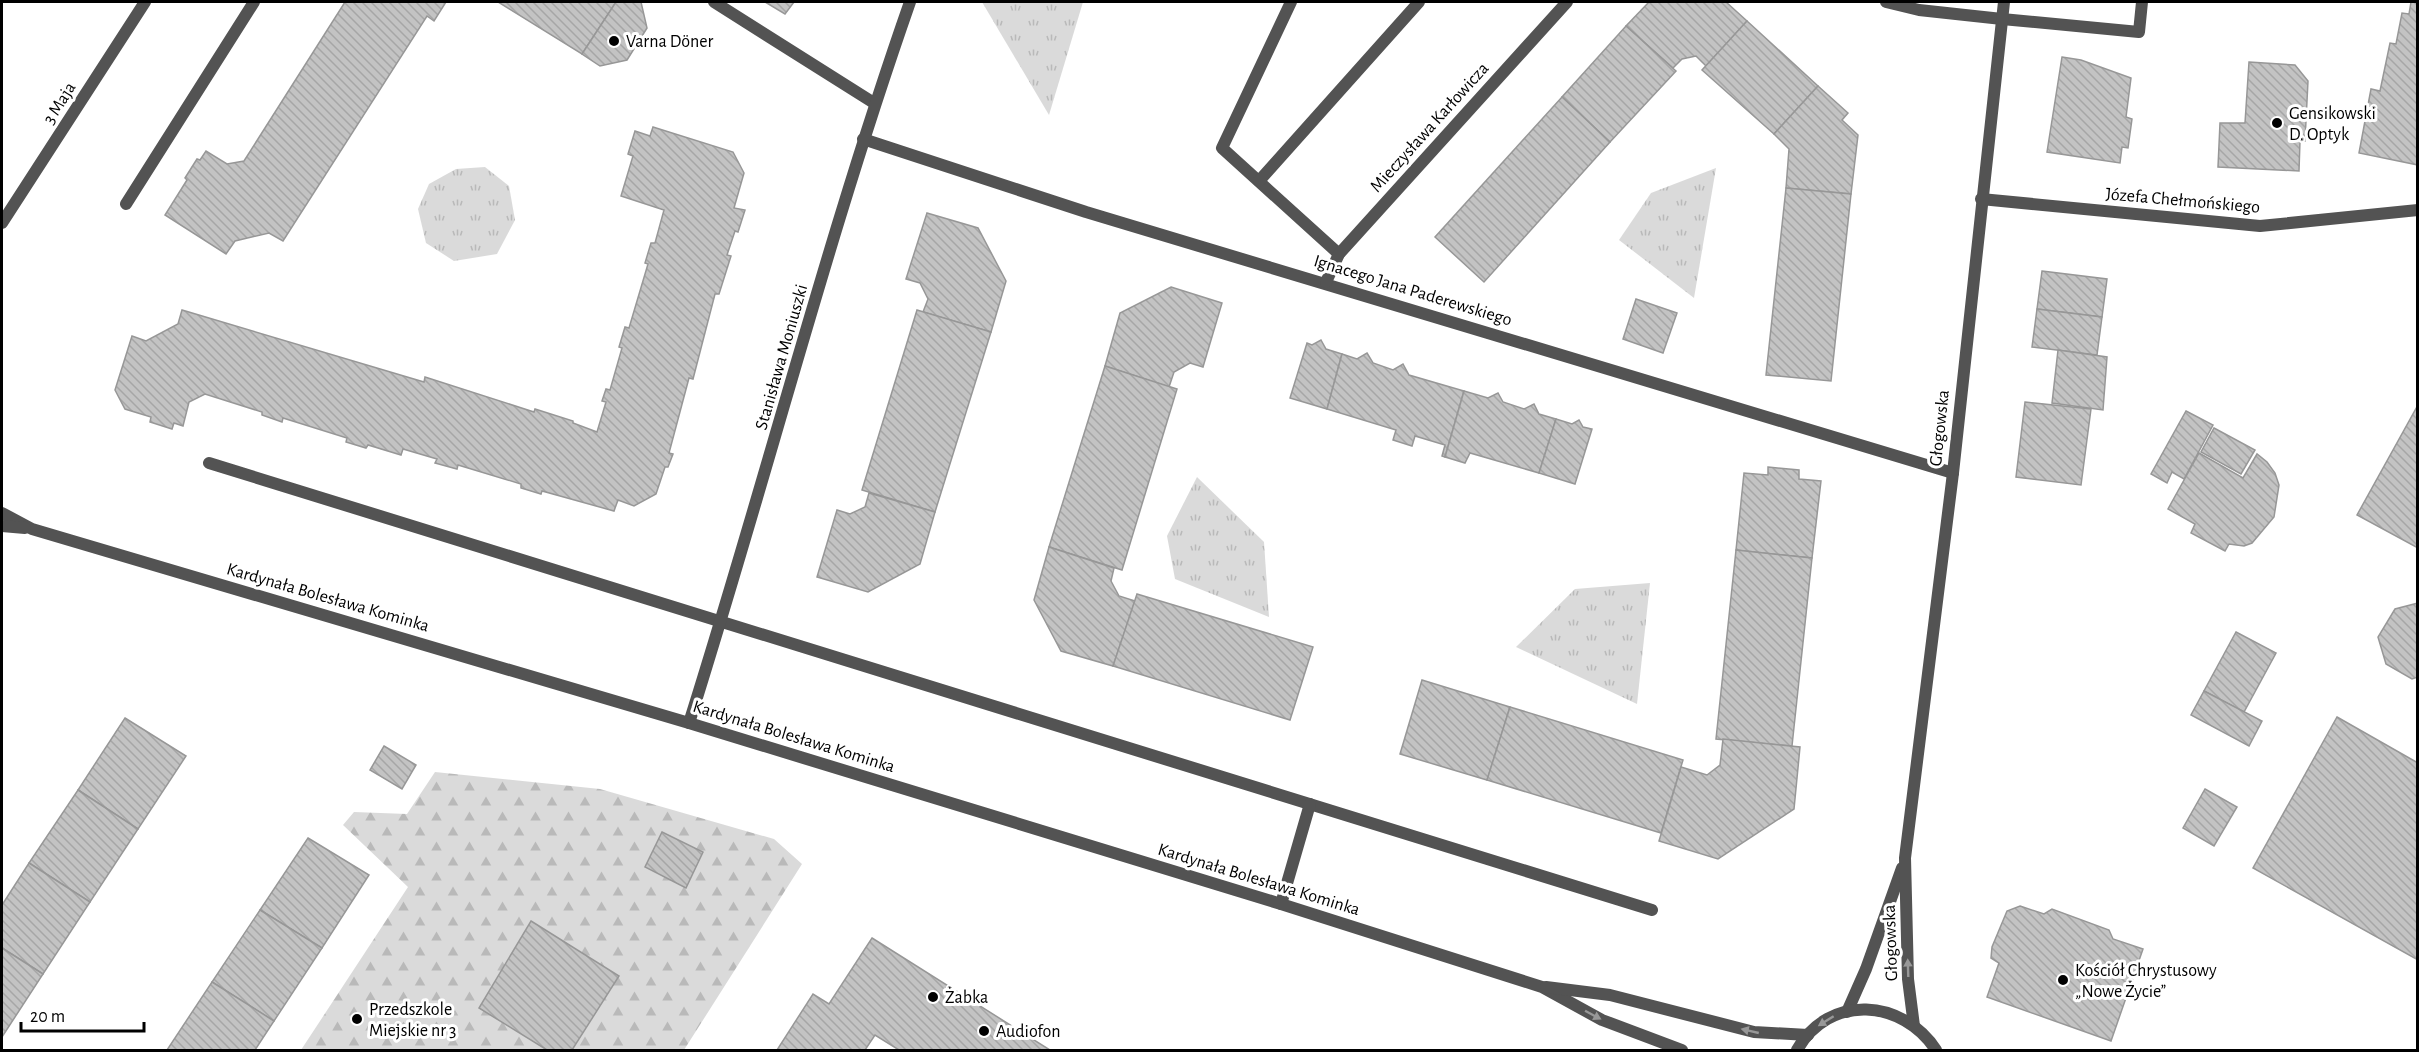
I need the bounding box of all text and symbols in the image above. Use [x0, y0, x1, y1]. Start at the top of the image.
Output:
place label: Varna Döner [626, 33, 714, 51]
marker: Varna Döner [607, 34, 621, 48]
street label: Mieczysława Karłowicza [1367, 59, 1492, 196]
street label: 3 Maja [40, 79, 80, 128]
place label: Gensikowski D. Optyk [2289, 105, 2376, 144]
marker: Gensikowski D. Optyk [2270, 116, 2284, 130]
street label: Józefa Chełmońskiego [2105, 185, 2261, 217]
street label: Ignacego Jana Paderewskiego [1311, 252, 1514, 330]
street label: Stanisława Moniuszki [753, 282, 811, 432]
street label: Głogowska [1927, 389, 1953, 467]
street label: Kardynała Bolesława Kominka [224, 560, 431, 636]
street label: Kardynała Bolesława Kominka [691, 698, 897, 776]
street label: Kardynała Bolesława Kominka [1156, 841, 1362, 919]
street label: Głogowska [1881, 904, 1901, 982]
one-way arrow [1903, 958, 1913, 977]
place label: Kościół Chrystusowy „Nowe Życie” [2075, 962, 2217, 1001]
marker: Kościół Chrystusowy „Nowe Życie” [2056, 973, 2070, 987]
place label: Żabka [945, 987, 988, 1007]
marker: Żabka [926, 990, 940, 1004]
scale bar [21, 995, 144, 1033]
place label: Przedszkole Miejskie nr 3 [369, 1001, 456, 1040]
text: 20 m [30, 1008, 65, 1026]
one-way arrow [1584, 1010, 1602, 1020]
marker: Przedszkole Miejskie nr 3 [350, 1012, 364, 1026]
one-way arrow [1818, 1016, 1835, 1027]
place label: Audiofon [996, 1023, 1060, 1041]
marker: Audiofon [977, 1024, 991, 1038]
one-way arrow [1741, 1025, 1759, 1035]

